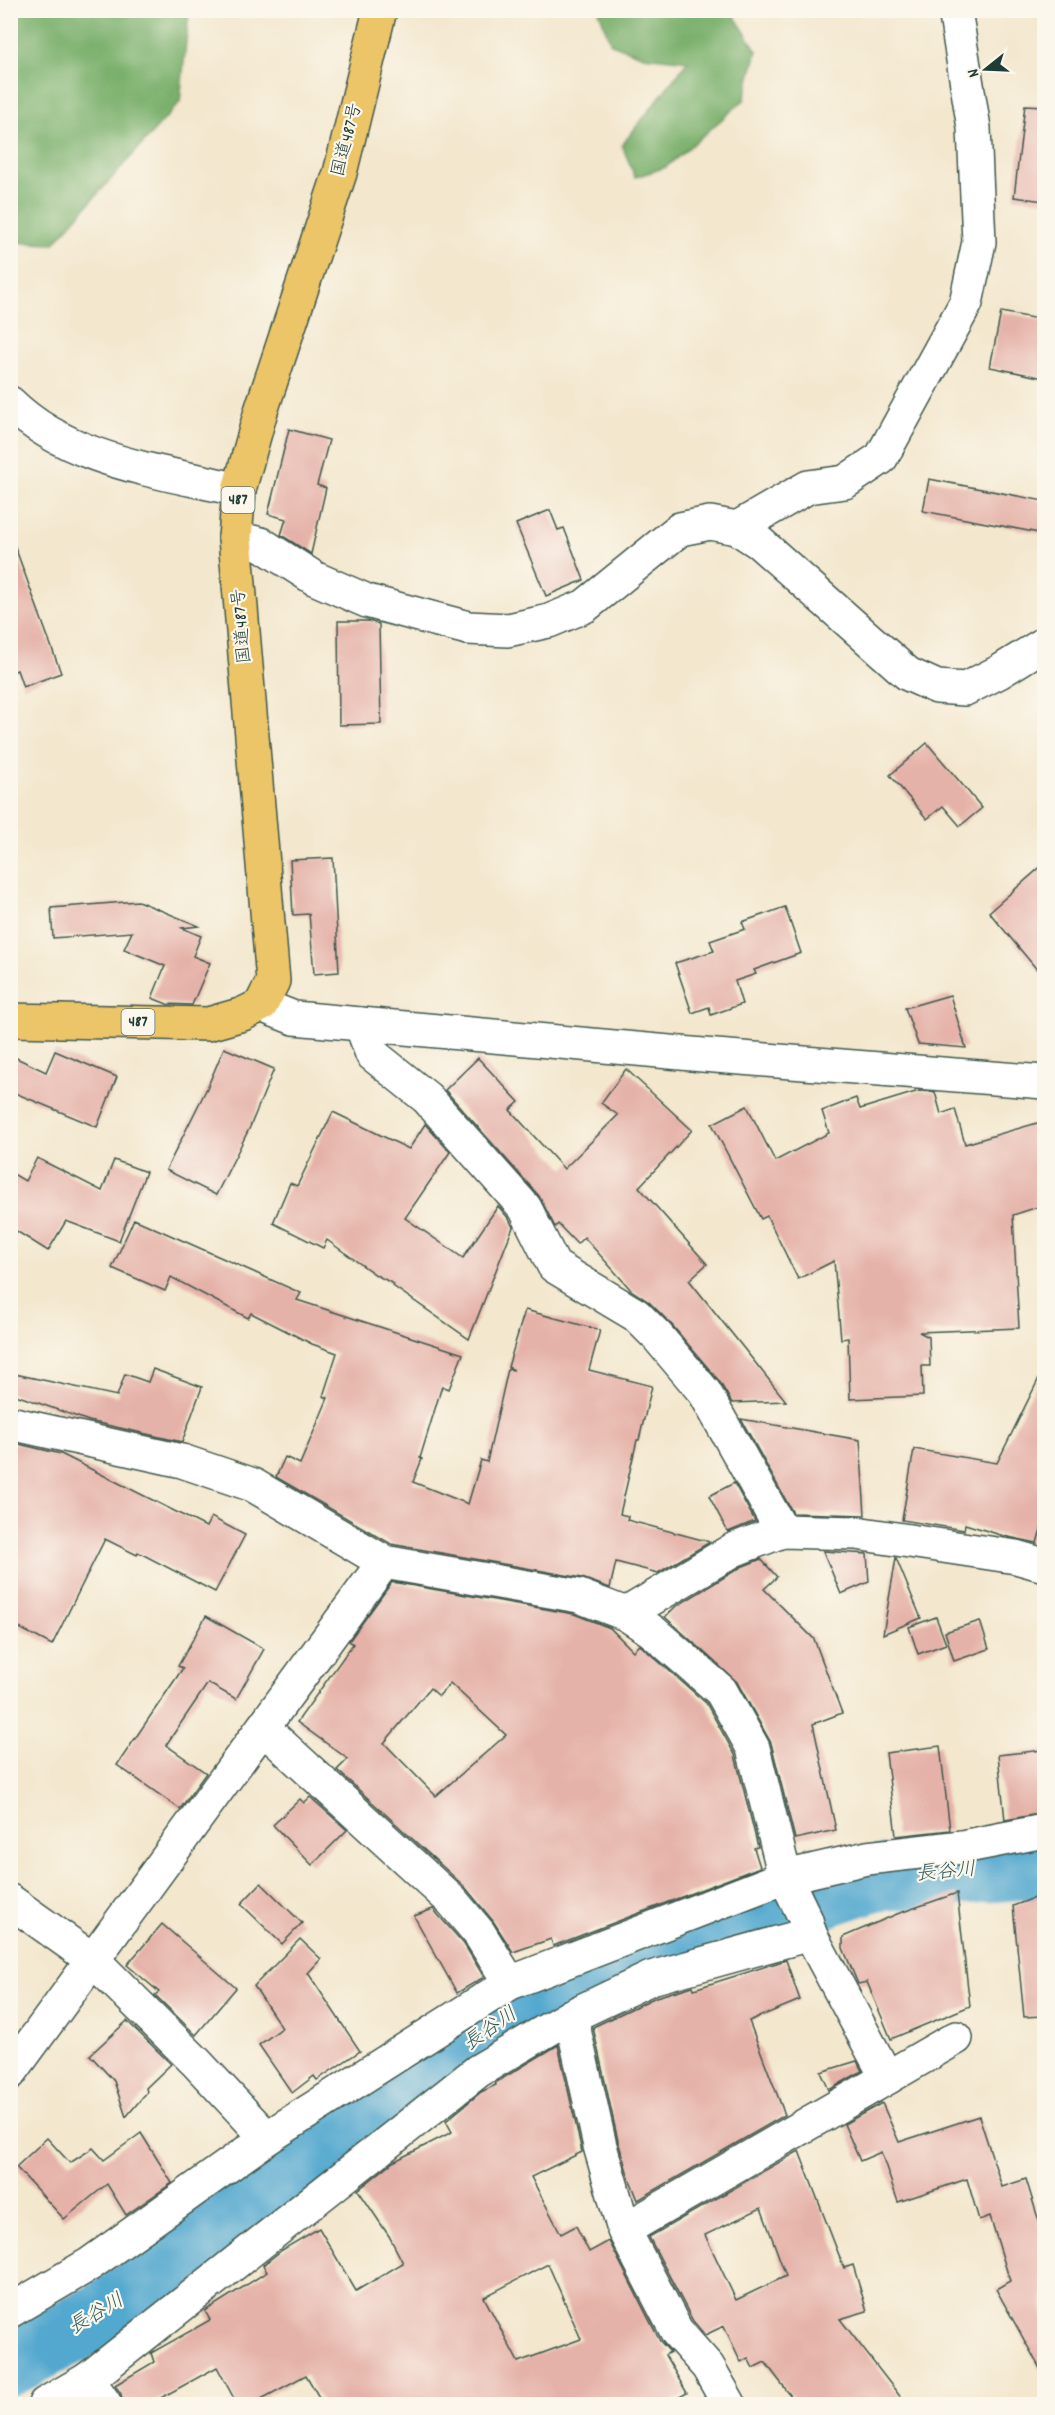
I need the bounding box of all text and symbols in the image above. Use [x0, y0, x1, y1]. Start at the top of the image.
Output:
north arrow [956, 39, 1016, 99]
text: N [962, 65, 986, 80]
street label: 国道487号 [327, 100, 369, 180]
road number: 487 [222, 487, 254, 513]
street label: 国道487号 [227, 587, 259, 665]
road number: 487 [122, 1009, 154, 1035]
water label: 長谷川 [915, 1856, 977, 1890]
water label: 長谷川 [458, 2001, 524, 2059]
water label: 長谷川 [64, 2288, 130, 2342]

